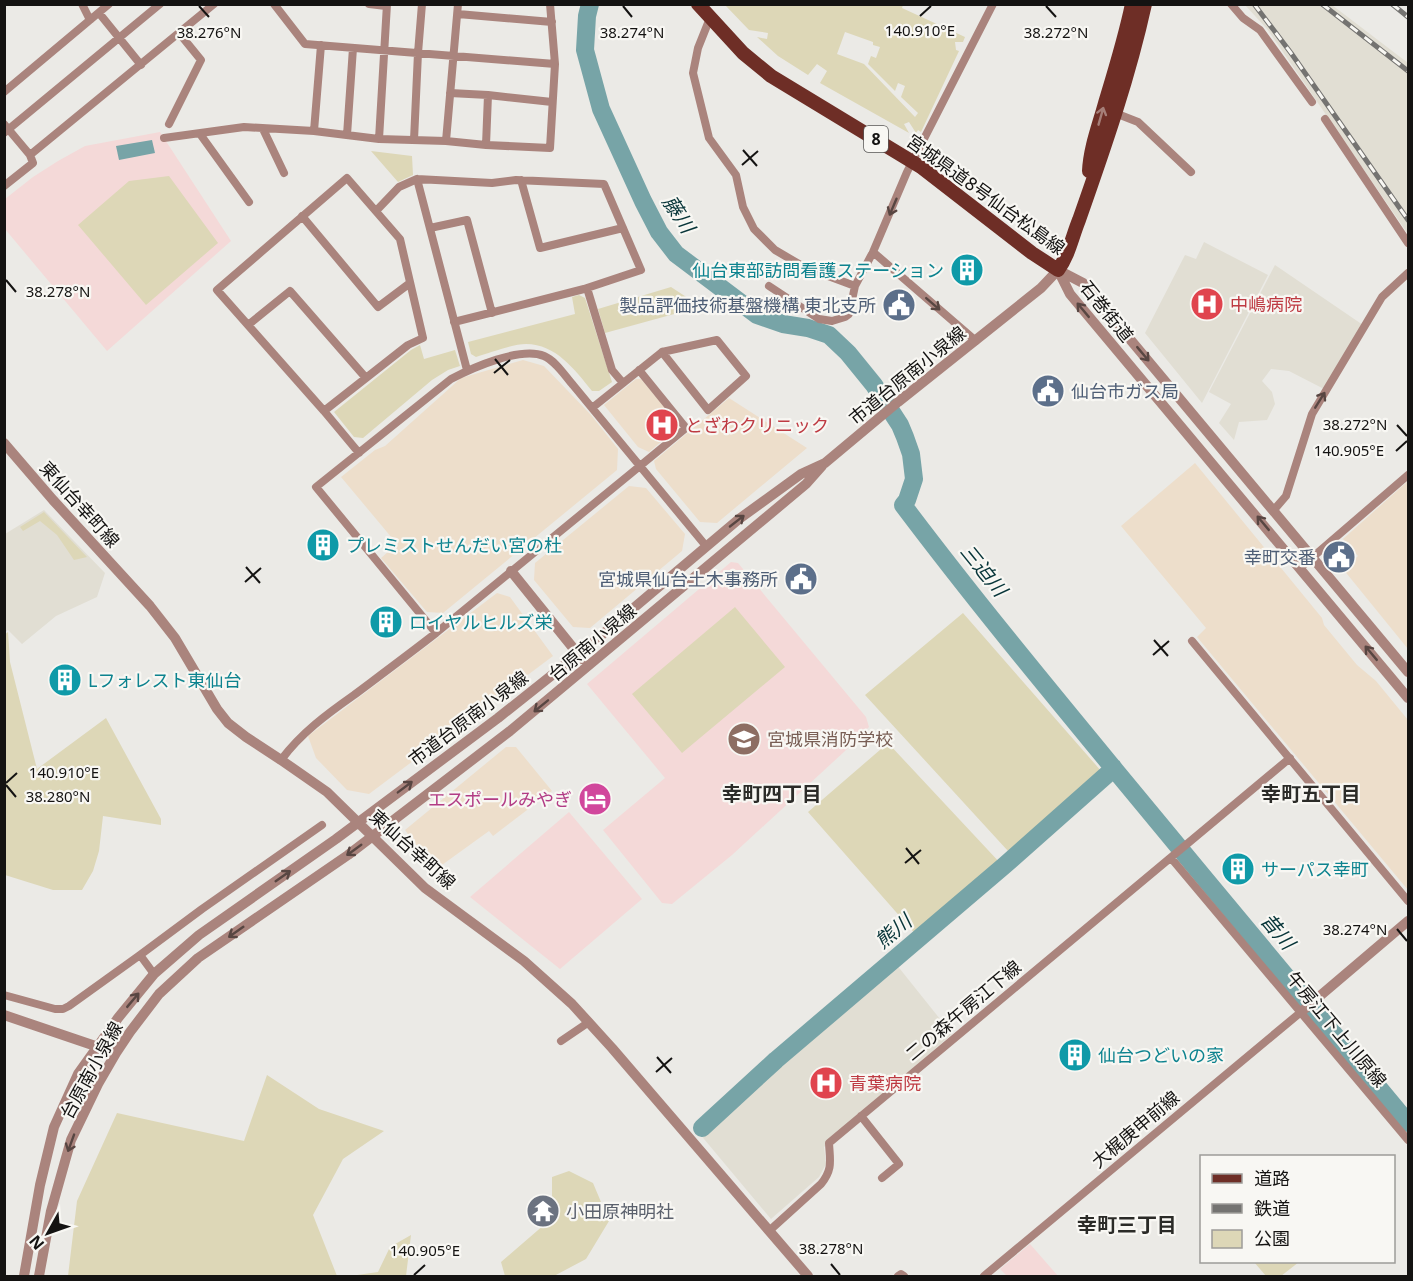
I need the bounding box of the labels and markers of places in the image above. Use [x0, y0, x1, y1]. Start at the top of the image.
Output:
building icon: 仙台東部訪問看護ステーション [949, 252, 985, 288]
place label: 仙台東部訪問看護ステーション [692, 258, 944, 282]
hospital icon: 中嶋病院 [1189, 286, 1225, 322]
public building icon: 製品評価技術基盤機構 東北支所 [881, 287, 917, 323]
place label: 中嶋病院 [1230, 292, 1302, 316]
place label: 製品評価技術基盤機構 東北支所 [619, 293, 876, 317]
public building icon: 仙台市ガス局 [1030, 373, 1066, 409]
place label: 仙台市ガス局 [1071, 379, 1179, 403]
hospital icon: とざわクリニック [644, 407, 680, 443]
place label: とざわクリニック [685, 413, 829, 437]
building icon: プレミストせんだい宮の杜 [305, 527, 341, 563]
place label: プレミストせんだい宮の杜 [346, 533, 562, 557]
public building icon: 幸町交番 [1321, 539, 1357, 575]
place label: 幸町交番 [1244, 545, 1316, 569]
public building icon: 宮城県仙台土木事務所 [783, 561, 819, 597]
place label: 宮城県仙台土木事務所 [598, 567, 778, 591]
building icon: ロイヤルヒルズ栄 [368, 604, 404, 640]
place label: ロイヤルヒルズ栄 [409, 610, 552, 634]
building icon: Lフォレスト東仙台 [47, 662, 83, 698]
place label: Lフォレスト東仙台 [88, 668, 241, 692]
school or university icon: 宮城県消防学校 [726, 721, 762, 757]
place label: 宮城県消防学校 [767, 727, 893, 751]
hotel icon: エスポールみやぎ [577, 781, 613, 817]
place label: エスポールみやぎ [428, 787, 572, 811]
building icon: サーパス幸町 [1220, 851, 1256, 887]
place label: サーパス幸町 [1261, 857, 1369, 881]
building icon: 仙台つどいの家 [1057, 1037, 1093, 1073]
place label: 仙台つどいの家 [1098, 1043, 1224, 1067]
hospital icon: 青葉病院 [808, 1065, 844, 1101]
place label: 青葉病院 [849, 1071, 921, 1095]
temple icon: 小田原神明社 [525, 1193, 561, 1229]
place label: 小田原神明社 [566, 1199, 674, 1223]

